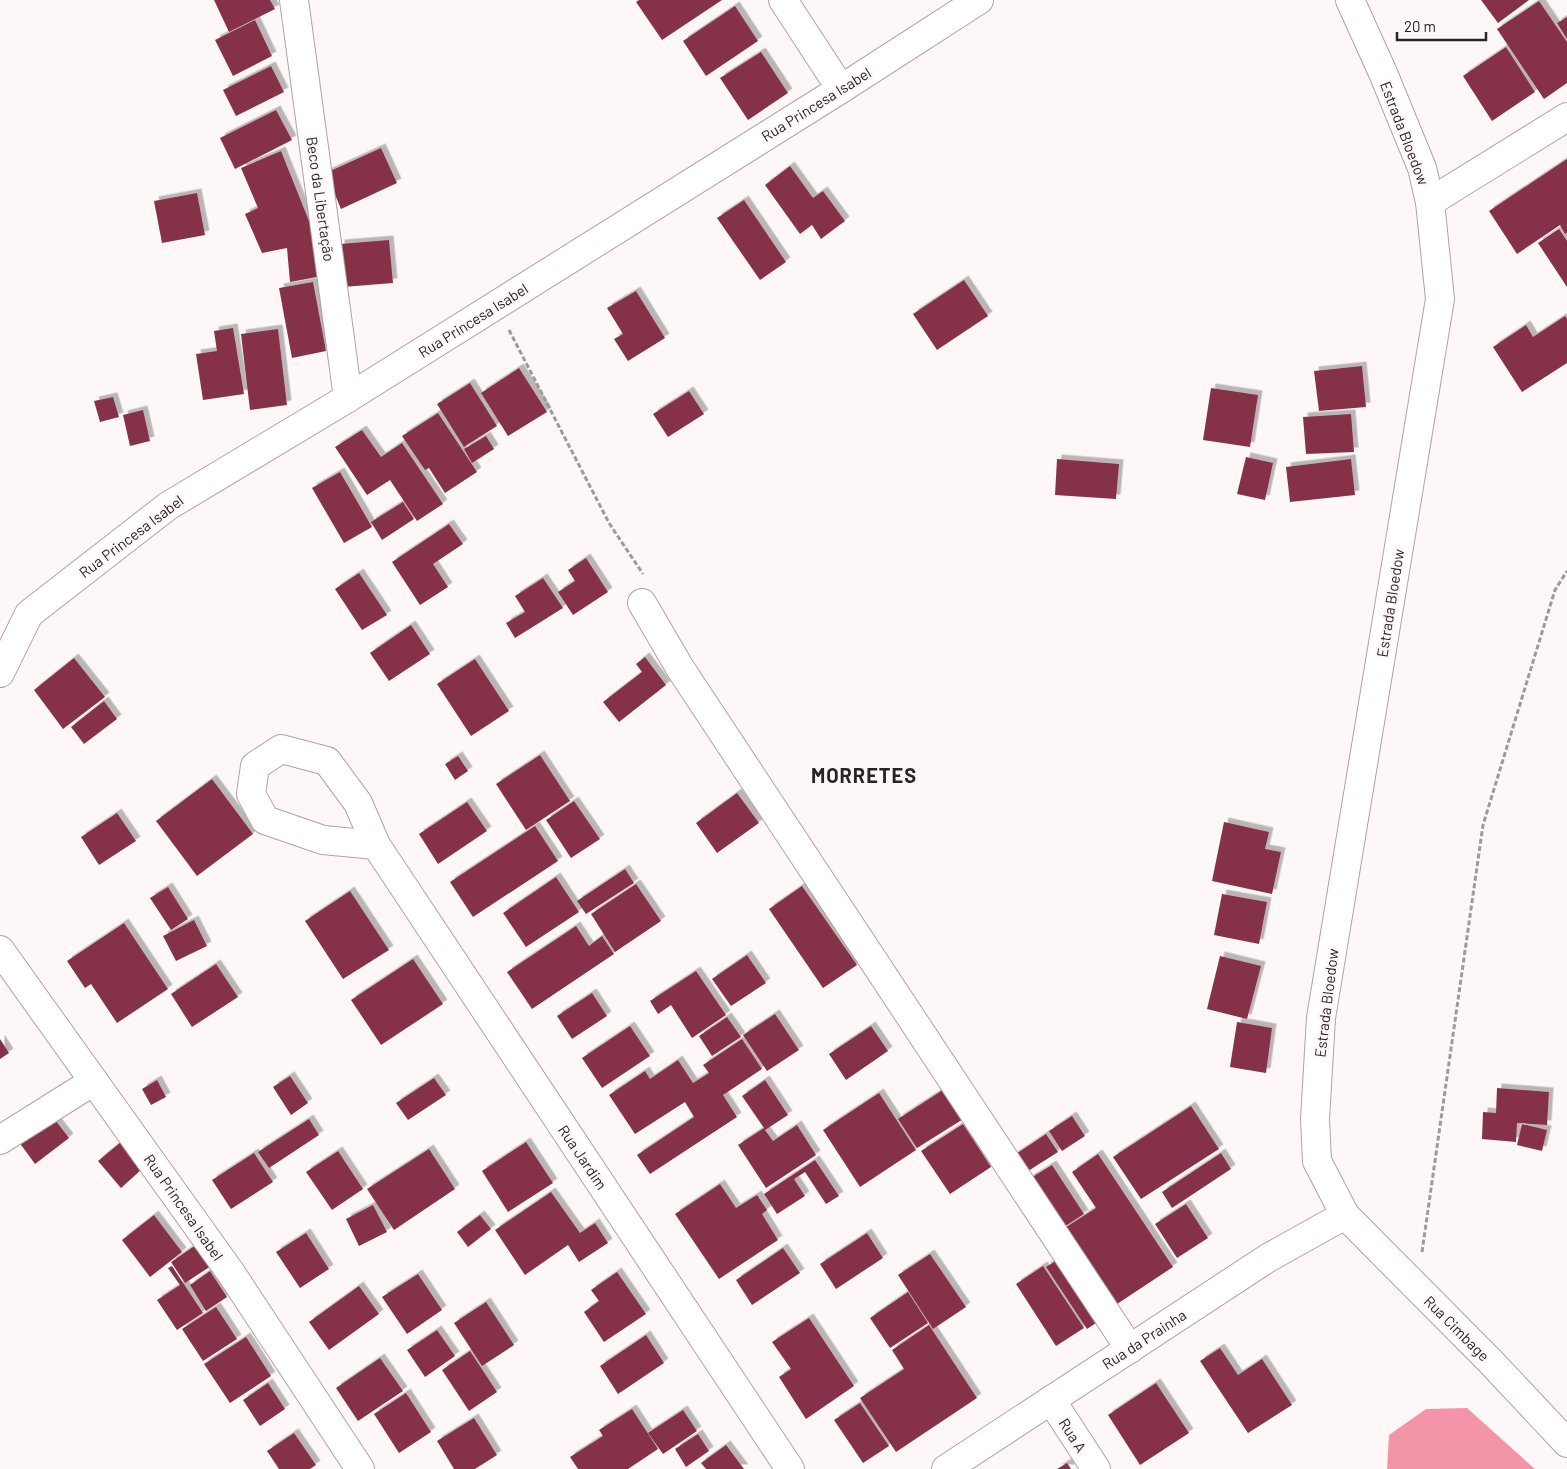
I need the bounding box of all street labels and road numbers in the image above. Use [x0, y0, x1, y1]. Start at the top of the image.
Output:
street label: Rua Princesa Isabel [758, 63, 874, 145]
street label: Estrada Bloedow [1377, 79, 1433, 188]
street label: Beco da Libertação [303, 135, 339, 263]
street label: Rua Princesa Isabel [415, 279, 531, 361]
street label: Rua Princesa Isabel [75, 491, 187, 581]
street label: Estrada Bloedow [1373, 547, 1407, 659]
street label: Estrada Bloedow [1310, 947, 1342, 1058]
street label: Rua Jardim [555, 1121, 611, 1193]
street label: Rua Princesa Isabel [141, 1150, 227, 1264]
street label: Rua Cimbage [1421, 1292, 1493, 1364]
street label: Rua da Prainha [1099, 1305, 1189, 1373]
street label: Rua A [1055, 1415, 1091, 1455]

